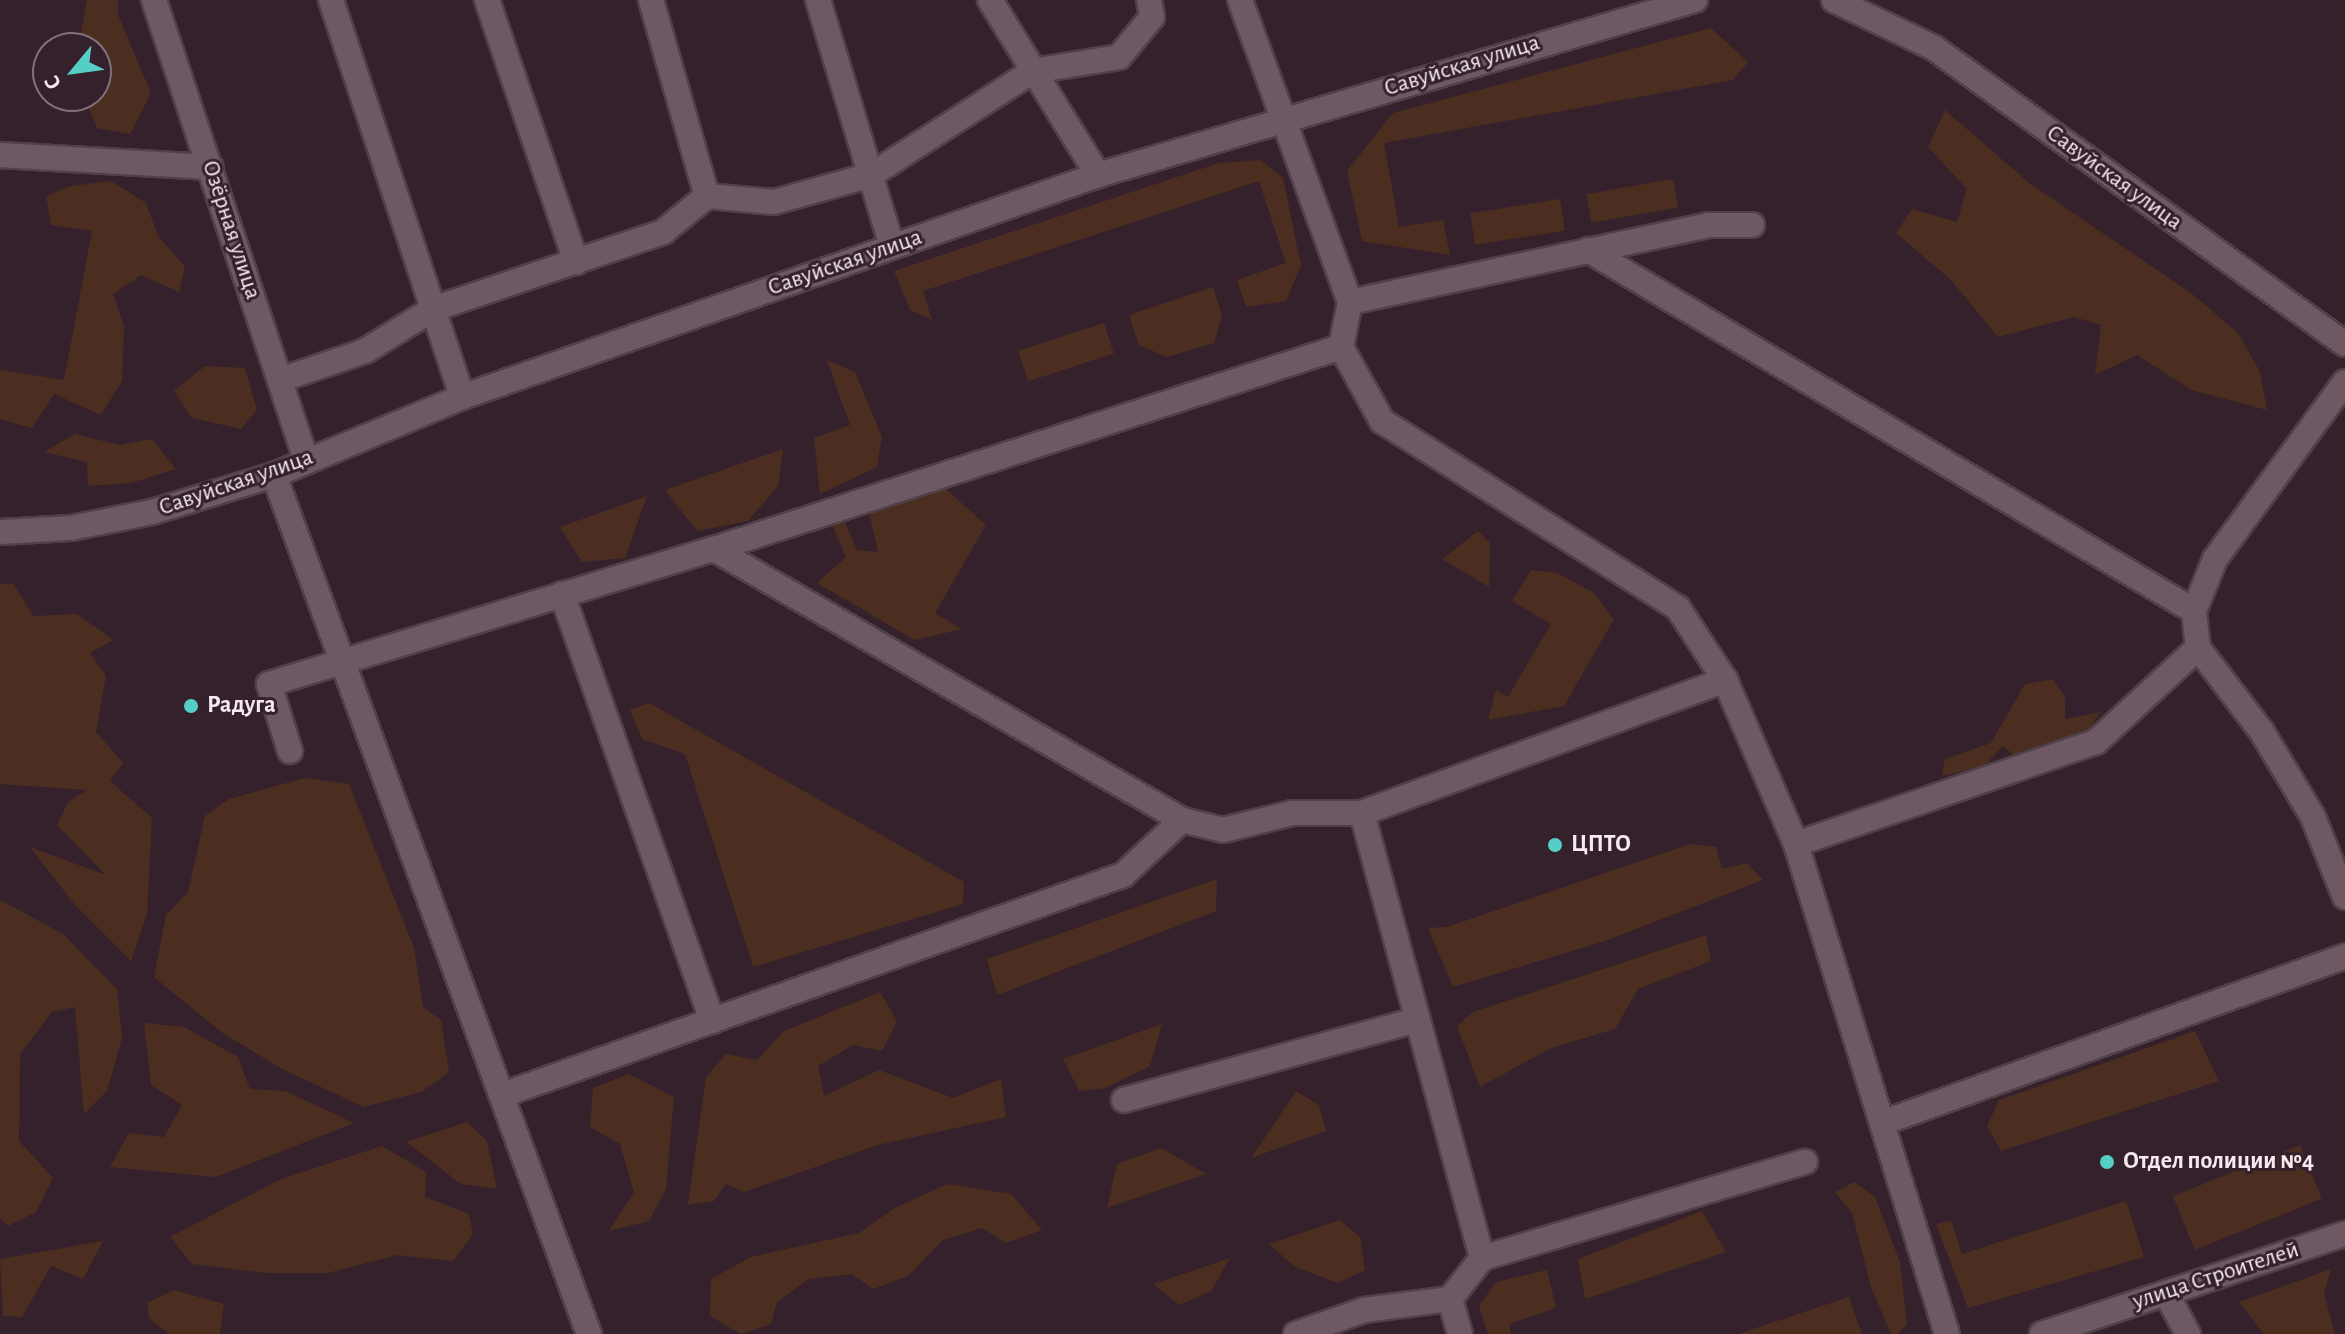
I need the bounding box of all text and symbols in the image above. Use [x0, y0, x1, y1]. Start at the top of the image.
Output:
street label: Савуйская улица [1381, 29, 1543, 103]
north arrow [32, 32, 112, 112]
text: С [40, 72, 65, 93]
street label: Савуйская улица [2040, 119, 2188, 237]
street label: Озёрная улица [195, 157, 267, 303]
street label: Савуйская улица [764, 223, 926, 303]
street label: Савуйская улица [155, 443, 317, 523]
place label: Радуга [207, 692, 276, 720]
marker: Радуга [182, 697, 200, 715]
place label: ЦПТО [1571, 831, 1631, 859]
marker: ЦПТО [1546, 836, 1564, 854]
place label: Отдел полиции №4 [2123, 1148, 2314, 1176]
marker: Отдел полиции №4 [2098, 1153, 2116, 1171]
street label: улица Строителей [2129, 1236, 2303, 1316]

